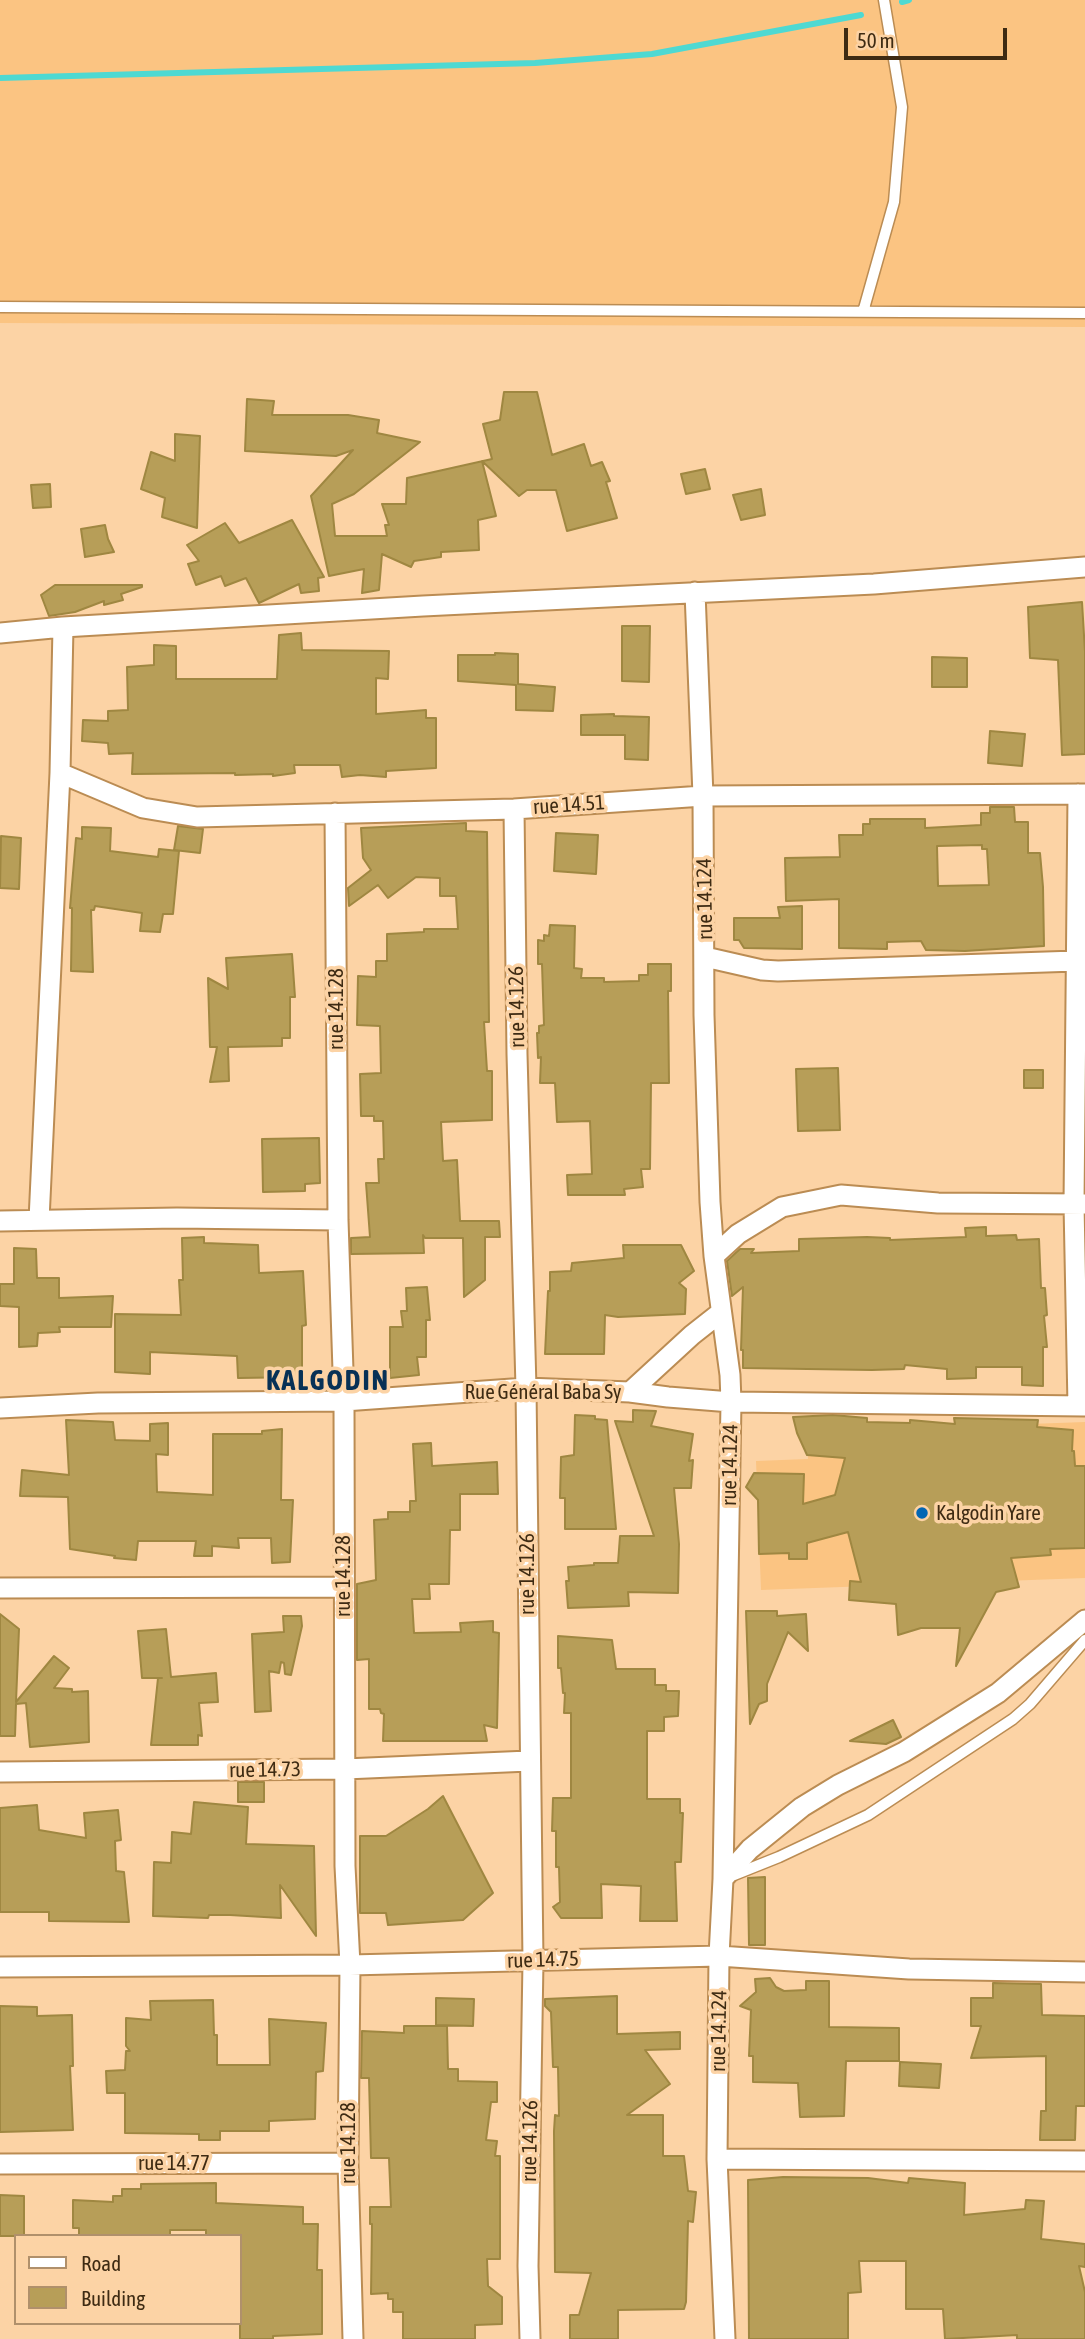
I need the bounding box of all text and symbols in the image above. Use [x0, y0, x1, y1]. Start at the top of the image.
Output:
scale bar [847, 14, 1010, 58]
text: 50 m [857, 28, 895, 52]
street label: rue 14.51 [532, 790, 606, 820]
street label: rue 14.124 [692, 858, 718, 940]
street label: rue 14.126 [504, 966, 530, 1048]
street label: rue 14.128 [323, 968, 349, 1050]
district label: KALGODIN [267, 1364, 389, 1398]
street label: Rue Général Baba Sy [465, 1379, 621, 1405]
street label: rue 14.124 [717, 1424, 743, 1506]
place label: Kalgodin Yare [936, 1500, 1041, 1526]
marker: Kalgodin Yare [914, 1505, 930, 1521]
street label: rue 14.126 [514, 1533, 540, 1615]
street label: rue 14.128 [330, 1535, 356, 1617]
street label: rue 14.73 [229, 1757, 301, 1783]
street label: rue 14.75 [507, 1946, 579, 1974]
street label: rue 14.124 [706, 1990, 732, 2072]
street label: rue 14.126 [517, 2100, 543, 2182]
street label: rue 14.128 [335, 2102, 361, 2184]
street label: rue 14.77 [138, 2150, 210, 2176]
legend [14, 2234, 242, 2325]
text: Road [81, 2251, 121, 2275]
text: Building [81, 2286, 145, 2310]

